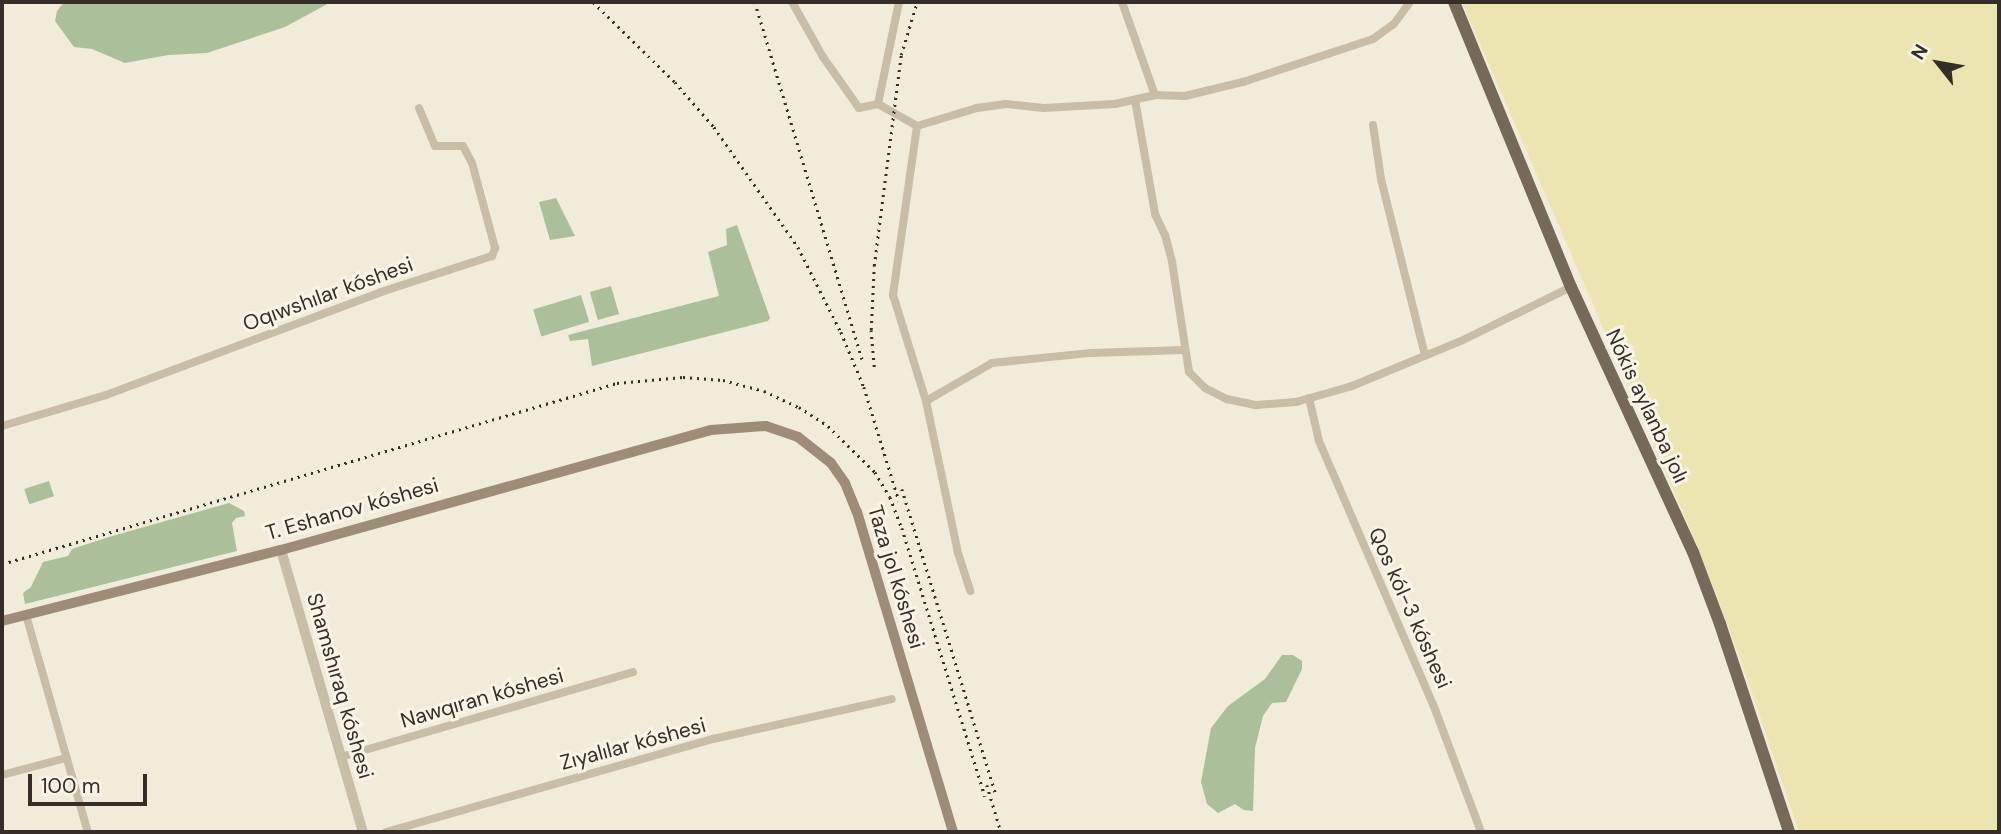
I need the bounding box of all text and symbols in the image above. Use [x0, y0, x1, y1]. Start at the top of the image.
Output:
north arrow [1903, 28, 1973, 98]
text: N [1905, 40, 1934, 64]
street label: Oqıwshılar kóshesi [239, 251, 417, 337]
street label: Nókis aylanba jolı [1600, 325, 1694, 487]
street label: T. Eshanov kóshesi [263, 472, 441, 546]
street label: Taza jol kóshesi [862, 502, 930, 652]
street label: Qos kól-3 kóshesi [1363, 524, 1457, 692]
street label: Shamshıraq kóshesi [301, 590, 379, 782]
street label: Nawqıran kóshesi [398, 663, 566, 733]
street label: Zıyalılar kóshesi [557, 712, 709, 776]
scale bar [32, 760, 150, 804]
text: 100 m [41, 772, 101, 800]

